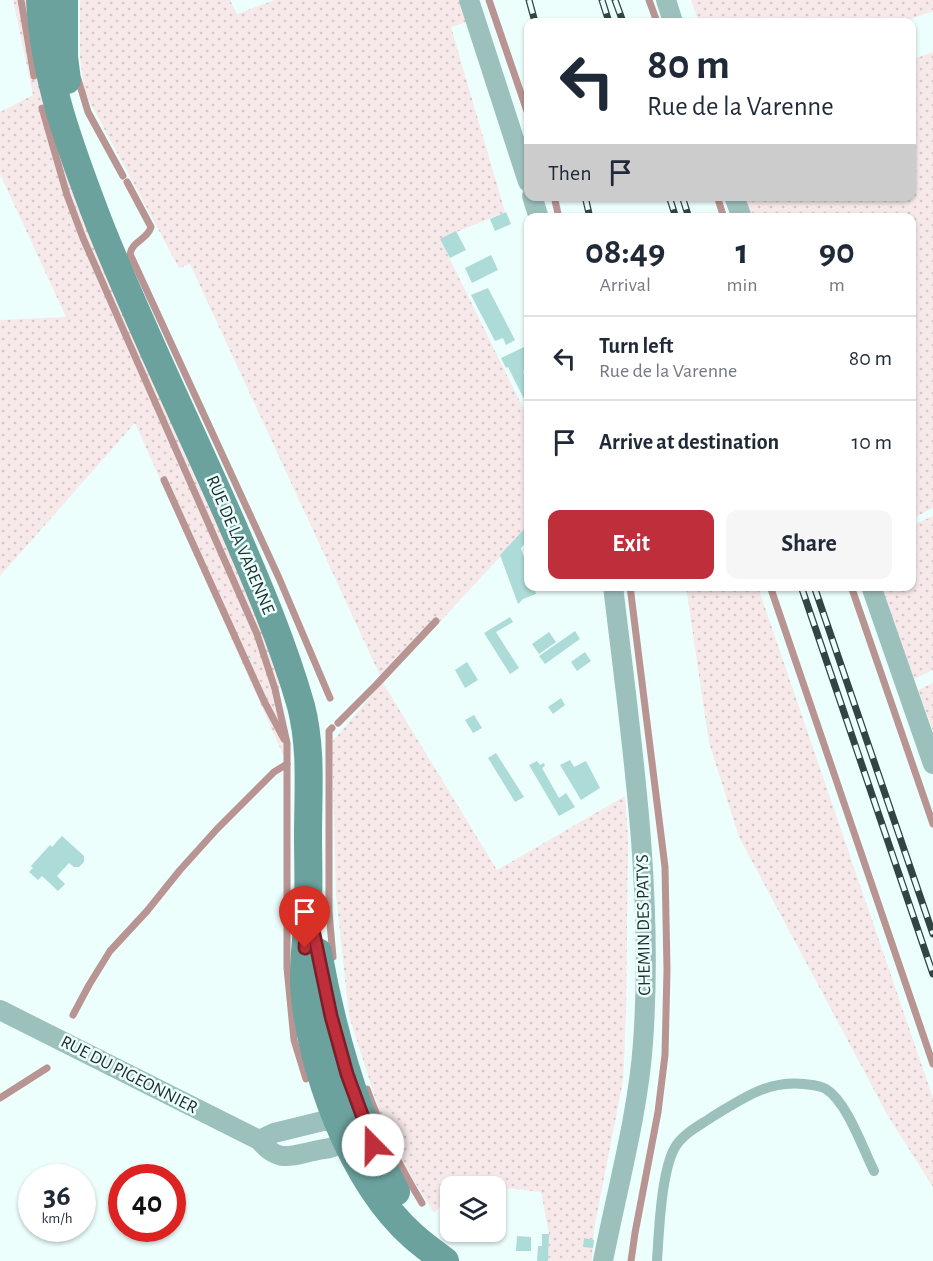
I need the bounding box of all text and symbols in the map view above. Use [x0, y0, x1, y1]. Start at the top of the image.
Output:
icon: left [548, 42, 626, 120]
text: 80 m [647, 44, 730, 86]
text: Rue de la Varenne [647, 93, 834, 120]
icon: arrive [604, 156, 637, 189]
text: Then [548, 162, 592, 184]
text: 08:49 [585, 234, 665, 270]
text: 1 [736, 234, 749, 270]
text: 90 [819, 234, 855, 270]
text: Arrival [600, 275, 651, 295]
text: min [726, 275, 758, 295]
text: m [829, 275, 845, 295]
text: Turn left [599, 335, 673, 357]
icon: left [548, 342, 581, 375]
text: 80 m [849, 347, 892, 369]
text: Rue de la Varenne [599, 361, 737, 381]
icon: arrive [548, 426, 581, 459]
text: Arrive at destination [599, 431, 779, 453]
text: 10 m [852, 431, 892, 453]
street label: RUE DE LA VARENNE [203, 473, 277, 617]
button: Exit [548, 510, 714, 579]
button: Share [726, 510, 892, 579]
street label: CHEMIN DES PATYS [634, 854, 654, 996]
pin [279, 886, 330, 948]
icon: arrive [288, 895, 321, 928]
street label: RUE DU PIGEONNIER [58, 1033, 200, 1117]
position arrow [341, 1113, 405, 1177]
speed limit sign: 40 [108, 1164, 186, 1242]
map controls [440, 1176, 506, 1242]
button: layers [440, 1176, 506, 1242]
text: 36 [43, 1181, 71, 1211]
text: km/h [42, 1211, 72, 1226]

